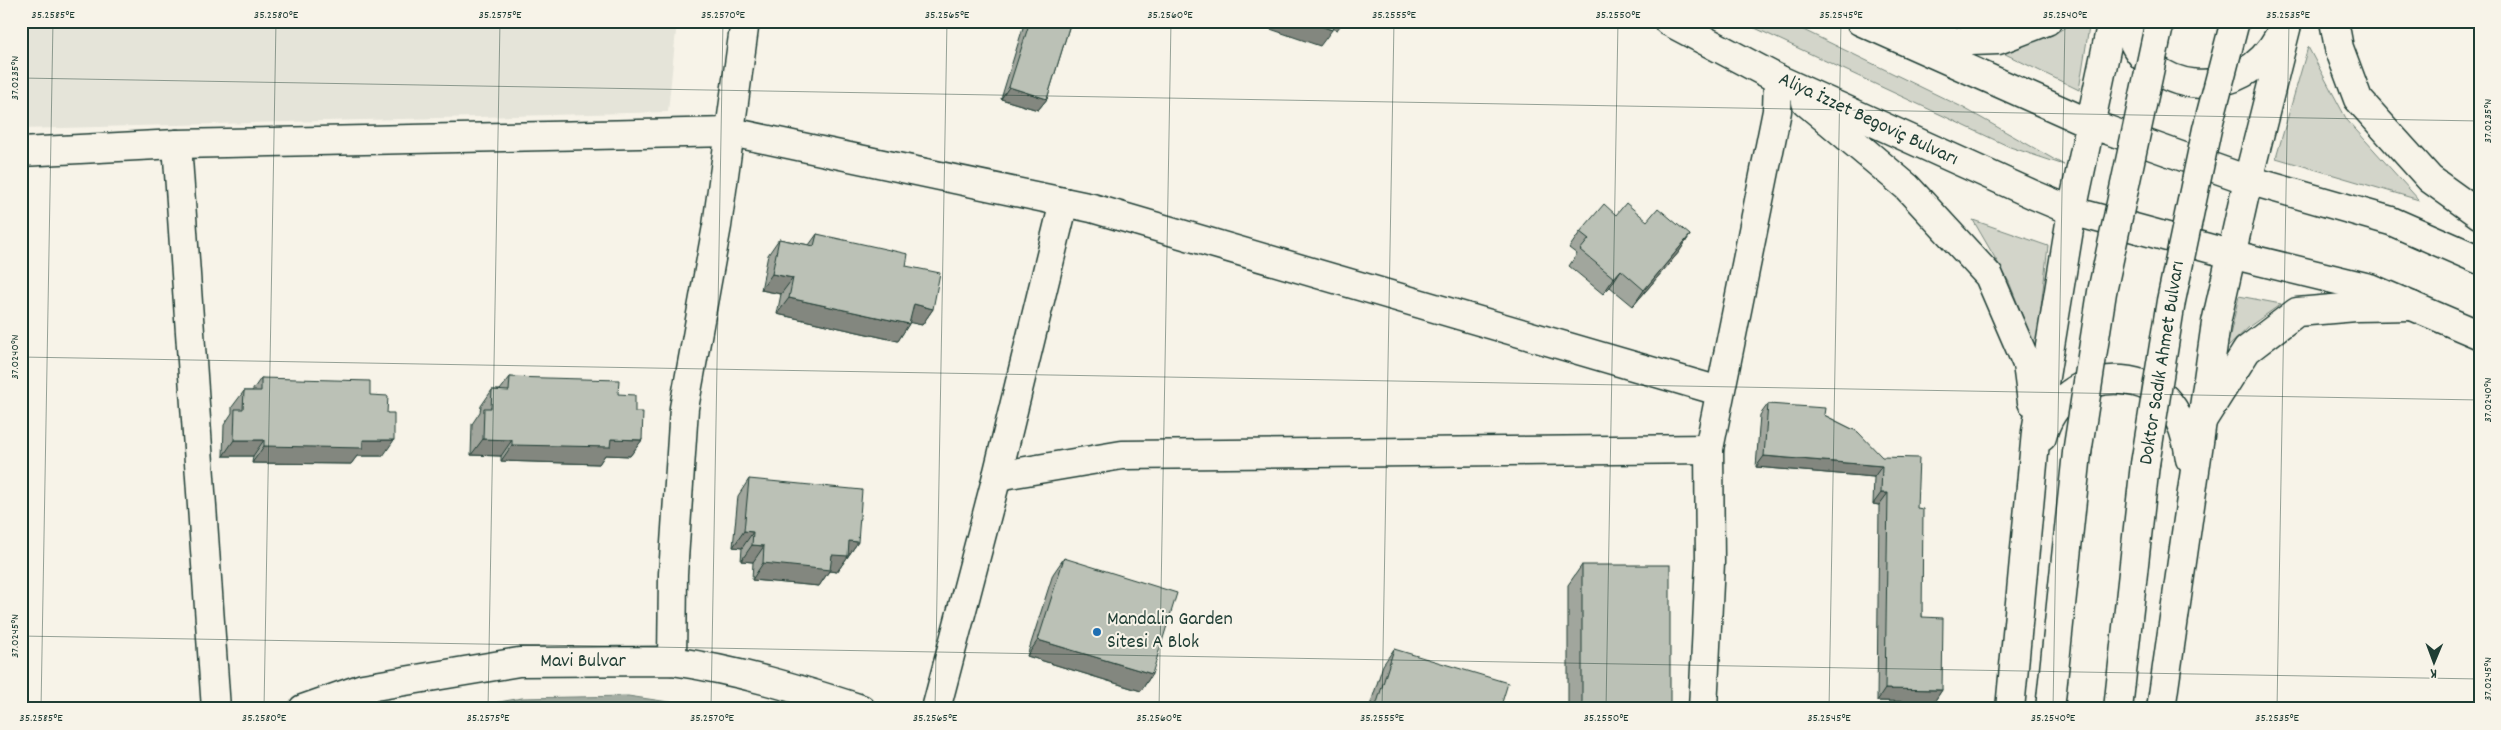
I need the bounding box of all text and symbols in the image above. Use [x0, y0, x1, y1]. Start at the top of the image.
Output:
text: 35.2585°E [31, 7, 75, 24]
text: 35.2580°E [254, 7, 299, 24]
text: 35.2575°E [478, 7, 522, 24]
text: 35.2570°E [701, 7, 746, 24]
text: 35.2565°E [925, 7, 970, 24]
text: 35.2560°E [1147, 7, 1193, 24]
text: 35.2555°E [1372, 7, 1417, 24]
text: 35.2550°E [1595, 7, 1641, 24]
text: 35.2545°E [1819, 7, 1863, 24]
text: 35.2540°E [2043, 7, 2088, 24]
text: 35.2535°E [2266, 7, 2310, 24]
text: 37.0235°N [7, 56, 24, 100]
street label: Aliya İzzet Begoviç Bulvarı [1774, 66, 1962, 174]
text: 37.0235°N [2480, 99, 2497, 143]
street label: Doktor Sadık Ahmet Bulvarı [2133, 259, 2193, 467]
text: 37.0240°N [7, 334, 24, 380]
text: 37.0240°N [2480, 377, 2497, 423]
place label: Mandalin Garden Sitesi A Blok [1107, 606, 1233, 657]
text: 37.0245°N [7, 614, 24, 658]
marker: Mandalin Garden Sitesi A Blok [1091, 626, 1103, 638]
north arrow [2408, 638, 2458, 688]
street label: Mavi Bulvar [540, 648, 626, 676]
text: 37.0245°N [2480, 657, 2497, 701]
text: K [2430, 663, 2437, 683]
text: 35.2585°E [19, 710, 63, 727]
text: 35.2580°E [242, 710, 287, 727]
text: 35.2575°E [466, 710, 510, 727]
text: 35.2570°E [690, 710, 735, 727]
text: 35.2565°E [913, 710, 958, 727]
text: 35.2560°E [1136, 710, 1182, 727]
text: 35.2555°E [1360, 710, 1405, 727]
text: 35.2550°E [1583, 710, 1629, 727]
text: 35.2545°E [1807, 710, 1851, 727]
text: 35.2540°E [2031, 710, 2076, 727]
text: 35.2535°E [2255, 710, 2299, 727]

